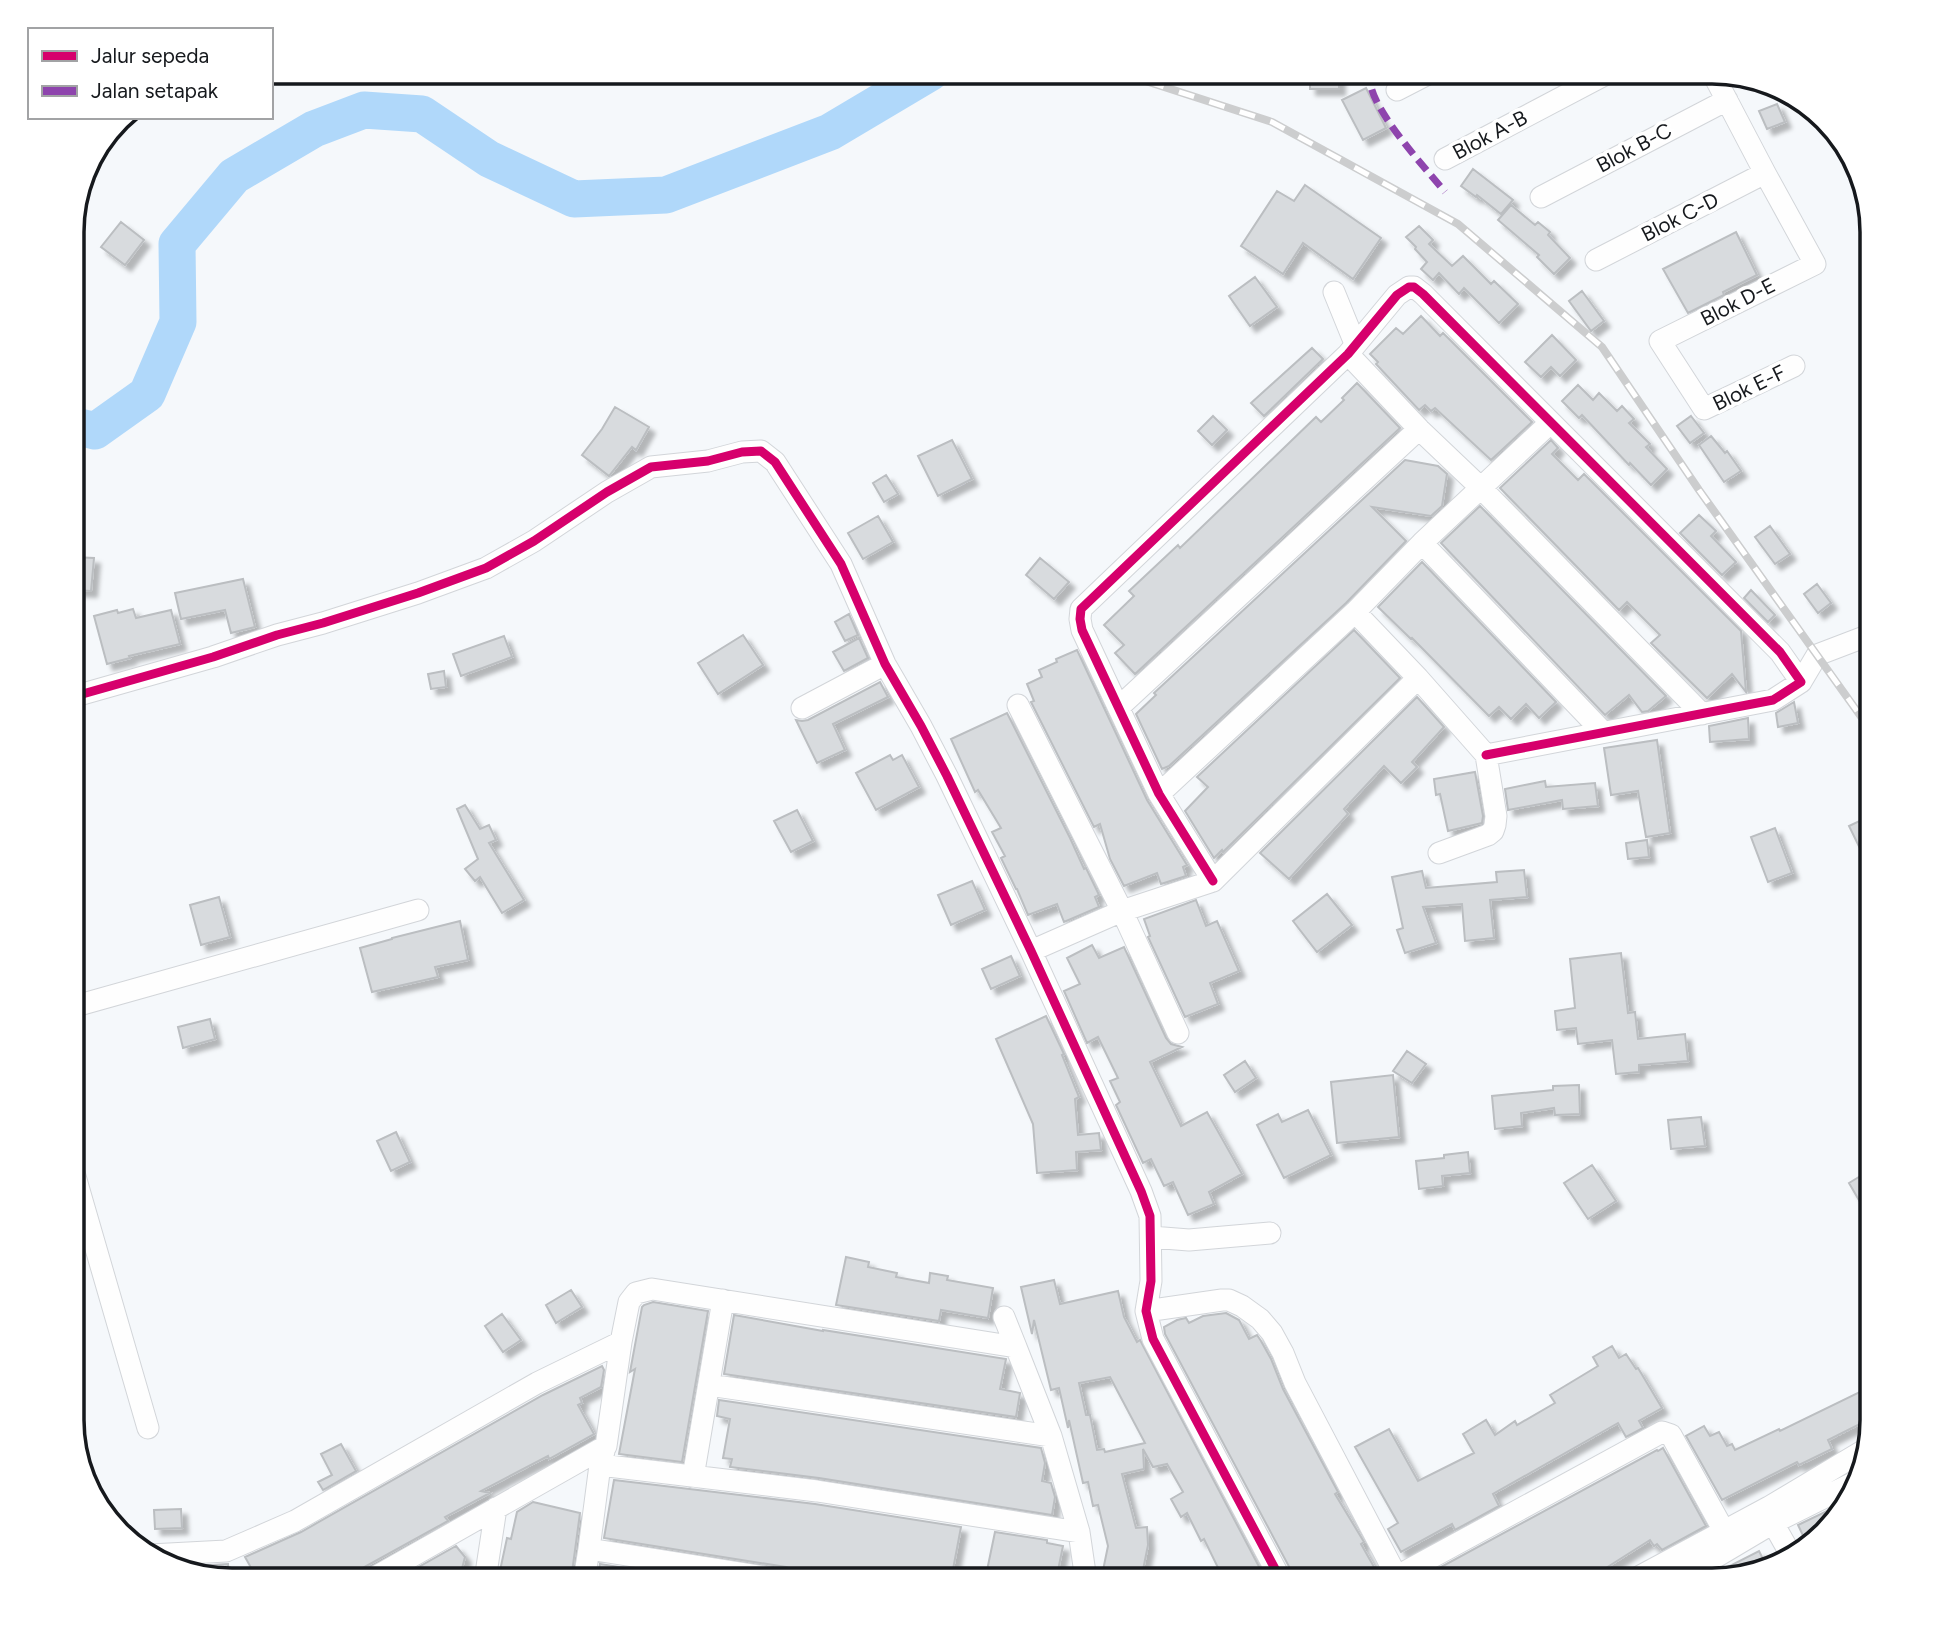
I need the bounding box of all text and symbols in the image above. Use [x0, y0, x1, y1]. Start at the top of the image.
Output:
legend [28, 28, 273, 119]
text: Jalur sepeda [91, 43, 209, 68]
text: Jalan setapak [91, 78, 219, 103]
street label: Blok A-B [1448, 105, 1531, 165]
street label: Blok B-C [1592, 117, 1676, 178]
street label: Blok C-D [1637, 186, 1723, 247]
street label: Blok D-E [1696, 272, 1779, 331]
street label: Blok E-F [1708, 359, 1789, 416]

